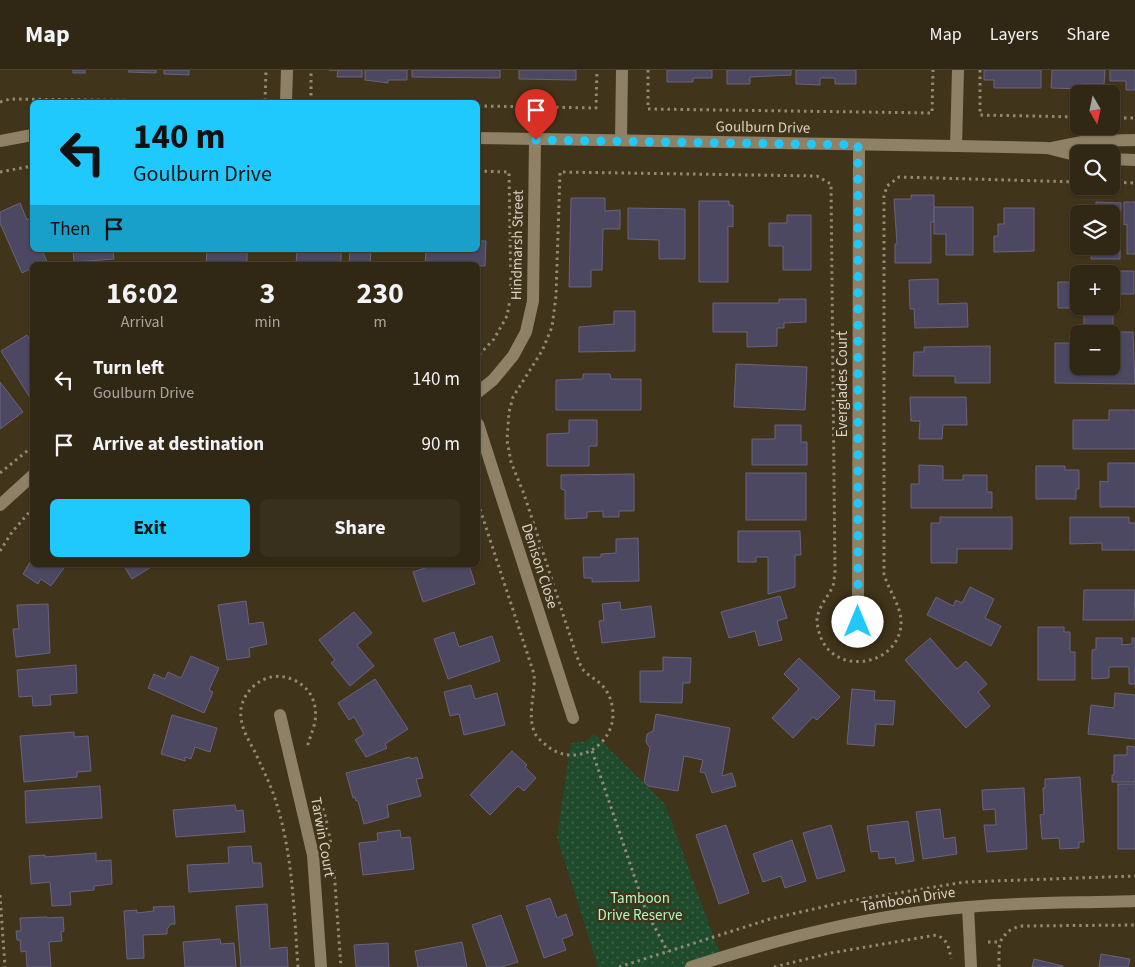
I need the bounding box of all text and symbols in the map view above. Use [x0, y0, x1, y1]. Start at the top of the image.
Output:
text: Map [25, 17, 70, 52]
text: Map [930, 22, 962, 47]
text: Layers [990, 22, 1039, 47]
text: Share [1067, 22, 1110, 47]
north arrow [1070, 85, 1120, 135]
map controls [1070, 85, 1120, 375]
pin [515, 89, 557, 140]
icon: arrive [522, 96, 550, 124]
text: 140 m [133, 112, 225, 162]
street label: Goulburn Drive [715, 116, 811, 139]
icon: left [50, 120, 115, 185]
button: search [1070, 145, 1120, 195]
text: Goulburn Drive [133, 158, 272, 190]
street label: Hindmarsh Street [506, 190, 529, 300]
button: layers [1070, 205, 1120, 255]
icon: arrive [100, 215, 128, 243]
text: Then [50, 216, 90, 243]
button: + [1070, 265, 1120, 315]
text: 16:02 [106, 272, 178, 315]
text: 3 [259, 272, 275, 315]
text: 230 [356, 272, 404, 315]
text: Arrival [121, 311, 164, 333]
text: min [254, 311, 280, 333]
text: m [374, 311, 387, 333]
button: − [1070, 325, 1120, 375]
street label: Everglades Court [832, 331, 853, 437]
text: Turn left [93, 355, 164, 382]
icon: left [50, 366, 78, 394]
text: 140 m [412, 366, 460, 393]
text: Goulburn Drive [93, 382, 194, 404]
icon: arrive [50, 431, 78, 459]
text: Arrive at destination [93, 431, 264, 458]
text: 90 m [422, 431, 460, 458]
button: Exit [50, 499, 250, 557]
button: Share [260, 499, 460, 557]
street label: Denison Close [516, 521, 563, 611]
position arrow [831, 595, 883, 647]
street label: Tarwin Court [305, 795, 340, 879]
street label: Tamboon Drive [859, 882, 957, 917]
park label: Tamboon Drive Reserve [597, 888, 683, 926]

